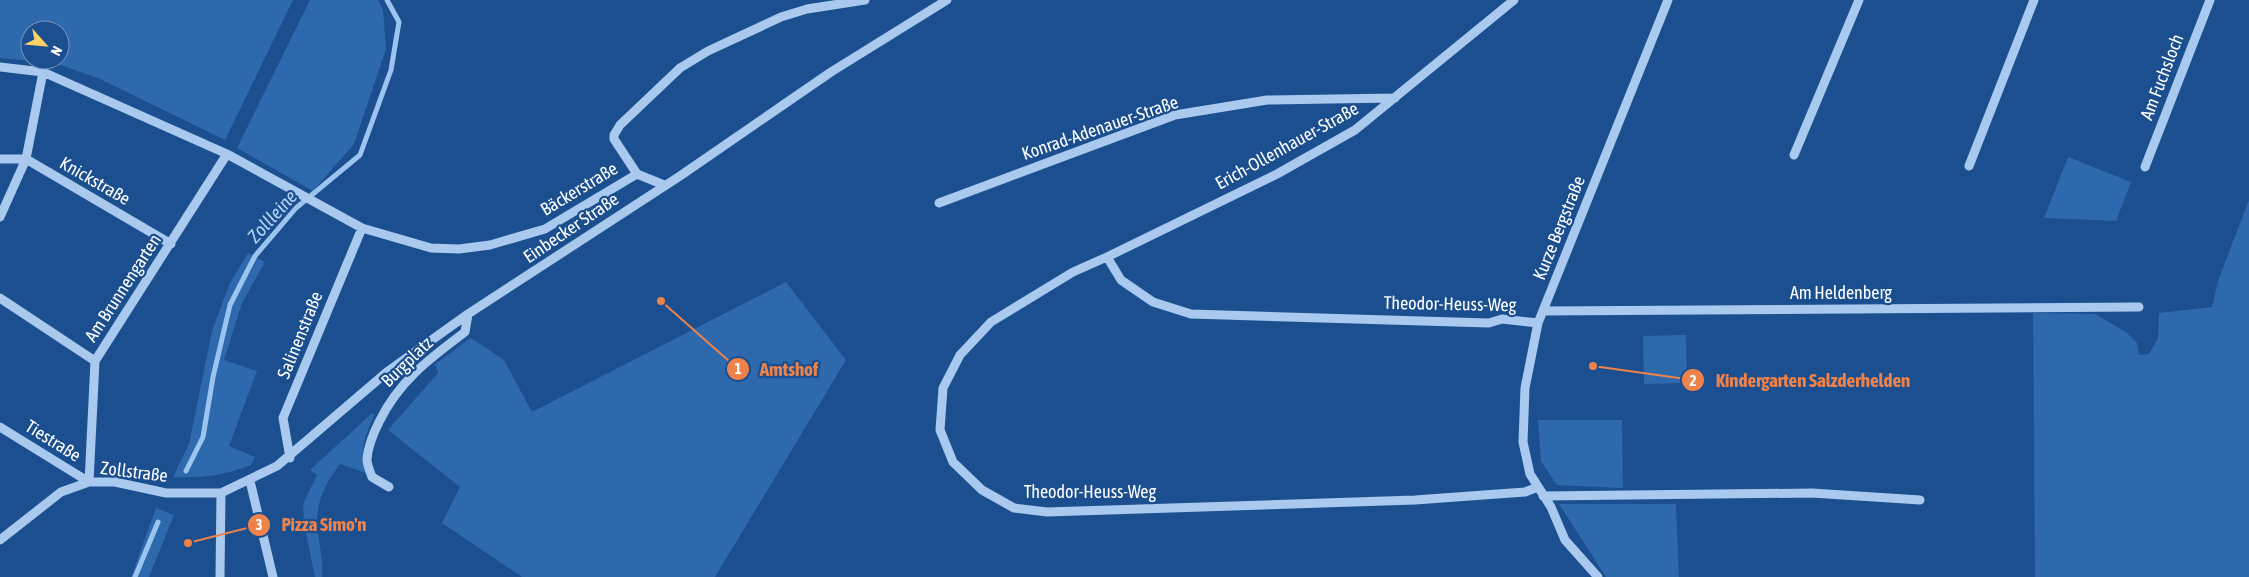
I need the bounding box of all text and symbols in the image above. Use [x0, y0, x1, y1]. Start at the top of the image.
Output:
north arrow [20, 20, 70, 70]
street label: Am Fuchsloch [2136, 31, 2187, 123]
text: N [48, 44, 66, 58]
street label: Konrad-Adenauer-Straße [1019, 91, 1181, 164]
street label: Erich-Ollenhauer-Straße [1212, 98, 1362, 194]
street label: Knickstraße [56, 152, 134, 209]
street label: Bäckerstraße [536, 157, 621, 220]
street label: Kurze Bergstraße [1528, 173, 1589, 283]
water label: Zollleine [243, 185, 301, 247]
street label: Einbecker Straße [519, 188, 622, 267]
street label: Am Brunnengarten [80, 230, 165, 345]
street label: Am Heldenberg [1790, 282, 1892, 303]
street label: Salinenstraße [273, 288, 326, 381]
street label: Theodor-Heuss-Weg [1384, 292, 1517, 315]
street label: Burgplatz [377, 332, 437, 391]
callout: Amtshof [725, 352, 829, 386]
text: Amtshof [759, 358, 819, 380]
text: 1 [734, 360, 742, 377]
callout: Kindergarten Salzderhelden [1681, 363, 1920, 397]
text: Kindergarten Salzderhelden [1716, 369, 1910, 391]
text: 2 [1689, 372, 1697, 389]
street label: Tiestraße [22, 415, 85, 466]
street label: Zollstraße [99, 457, 169, 486]
street label: Theodor-Heuss-Weg [1024, 481, 1157, 502]
callout: Pizza Simo'n [246, 508, 376, 542]
text: Pizza Simo'n [281, 513, 367, 535]
text: 3 [255, 516, 263, 533]

